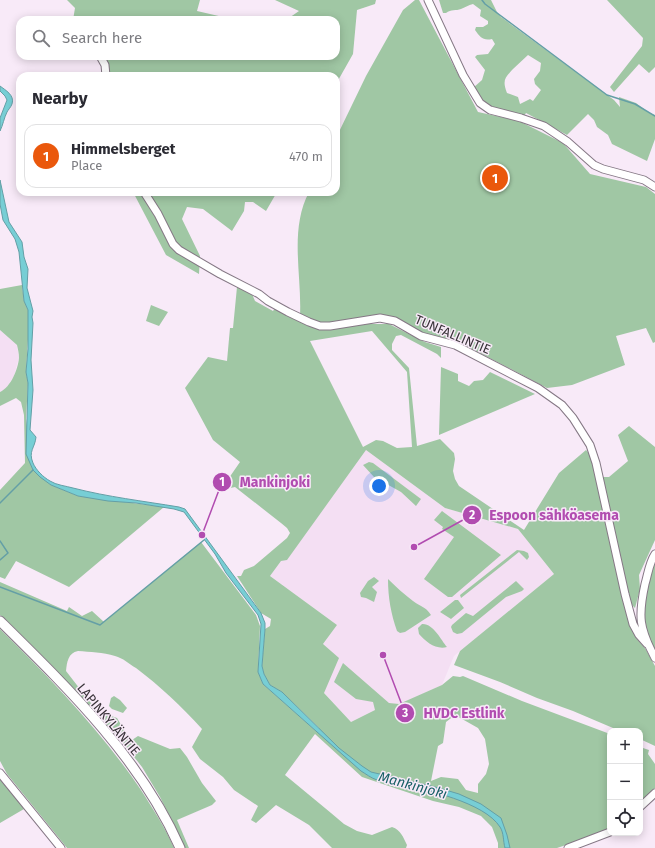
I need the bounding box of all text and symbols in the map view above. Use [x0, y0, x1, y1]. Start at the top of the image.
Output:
search box [16, 16, 340, 60]
icon: search [30, 27, 52, 49]
text: Search here [62, 29, 142, 47]
text: Nearby [32, 88, 87, 109]
text: Himmelsberget [71, 140, 176, 158]
text: 1 [43, 149, 49, 164]
text: 470 m [289, 149, 323, 164]
text: Place [71, 158, 102, 173]
pin: 1 [482, 163, 508, 193]
street label: TUNFALLINTIE [413, 312, 493, 357]
callout: Mankinjoki [212, 469, 318, 495]
text: Mankinjoki [240, 474, 310, 491]
text: 1 [219, 475, 225, 489]
your location [369, 476, 389, 496]
callout: Espoon sähköasema [462, 502, 627, 528]
text: Espoon sähköasema [489, 507, 619, 524]
text: 2 [469, 508, 475, 522]
street label: LAPINKYLÄNTIE [74, 680, 143, 758]
callout: HVDC Estlink [395, 700, 512, 726]
text: HVDC Estlink [423, 705, 505, 722]
text: 3 [401, 706, 408, 720]
map controls [607, 728, 643, 836]
button: + [607, 728, 643, 764]
button: − [607, 764, 643, 800]
water label: Mankinjoki [377, 768, 449, 803]
button: locate [607, 800, 643, 836]

